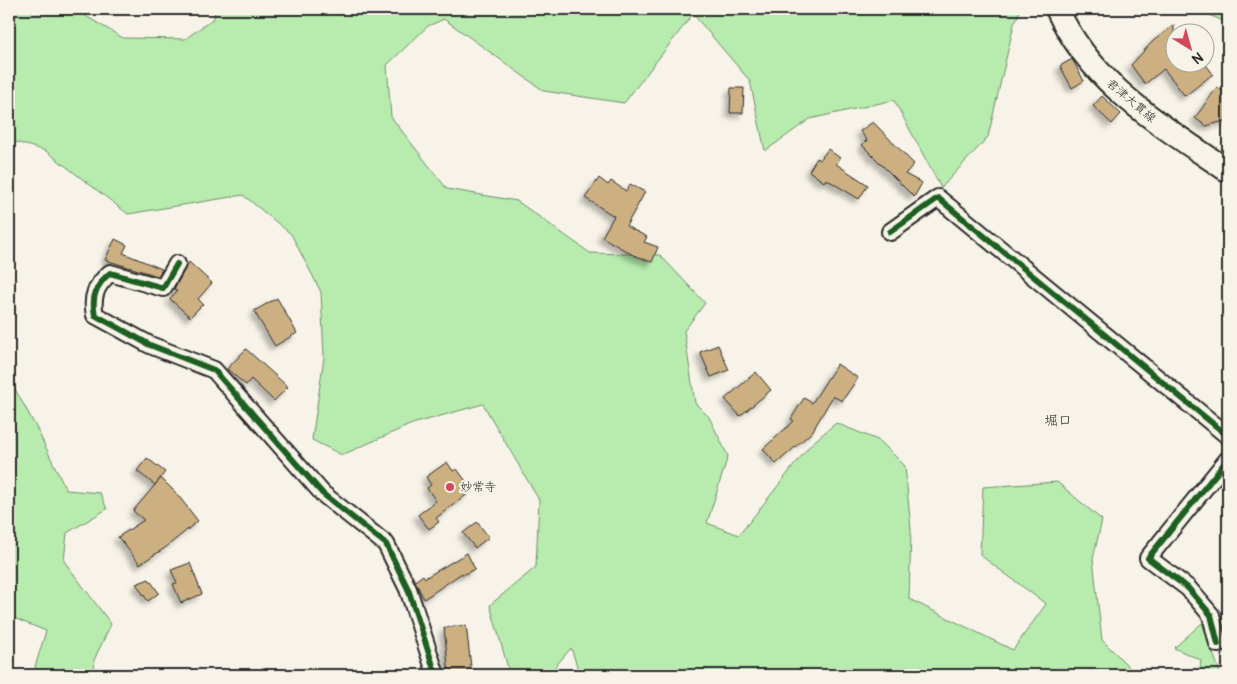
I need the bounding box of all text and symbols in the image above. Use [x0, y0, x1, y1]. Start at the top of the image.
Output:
north arrow [1164, 22, 1214, 72]
text: N [1189, 48, 1206, 68]
street label: 君津大貫線 [1103, 76, 1159, 126]
district label: 堀口 [1044, 412, 1072, 429]
place label: 妙常寺 [460, 480, 496, 495]
marker: 妙常寺 [444, 481, 456, 493]

